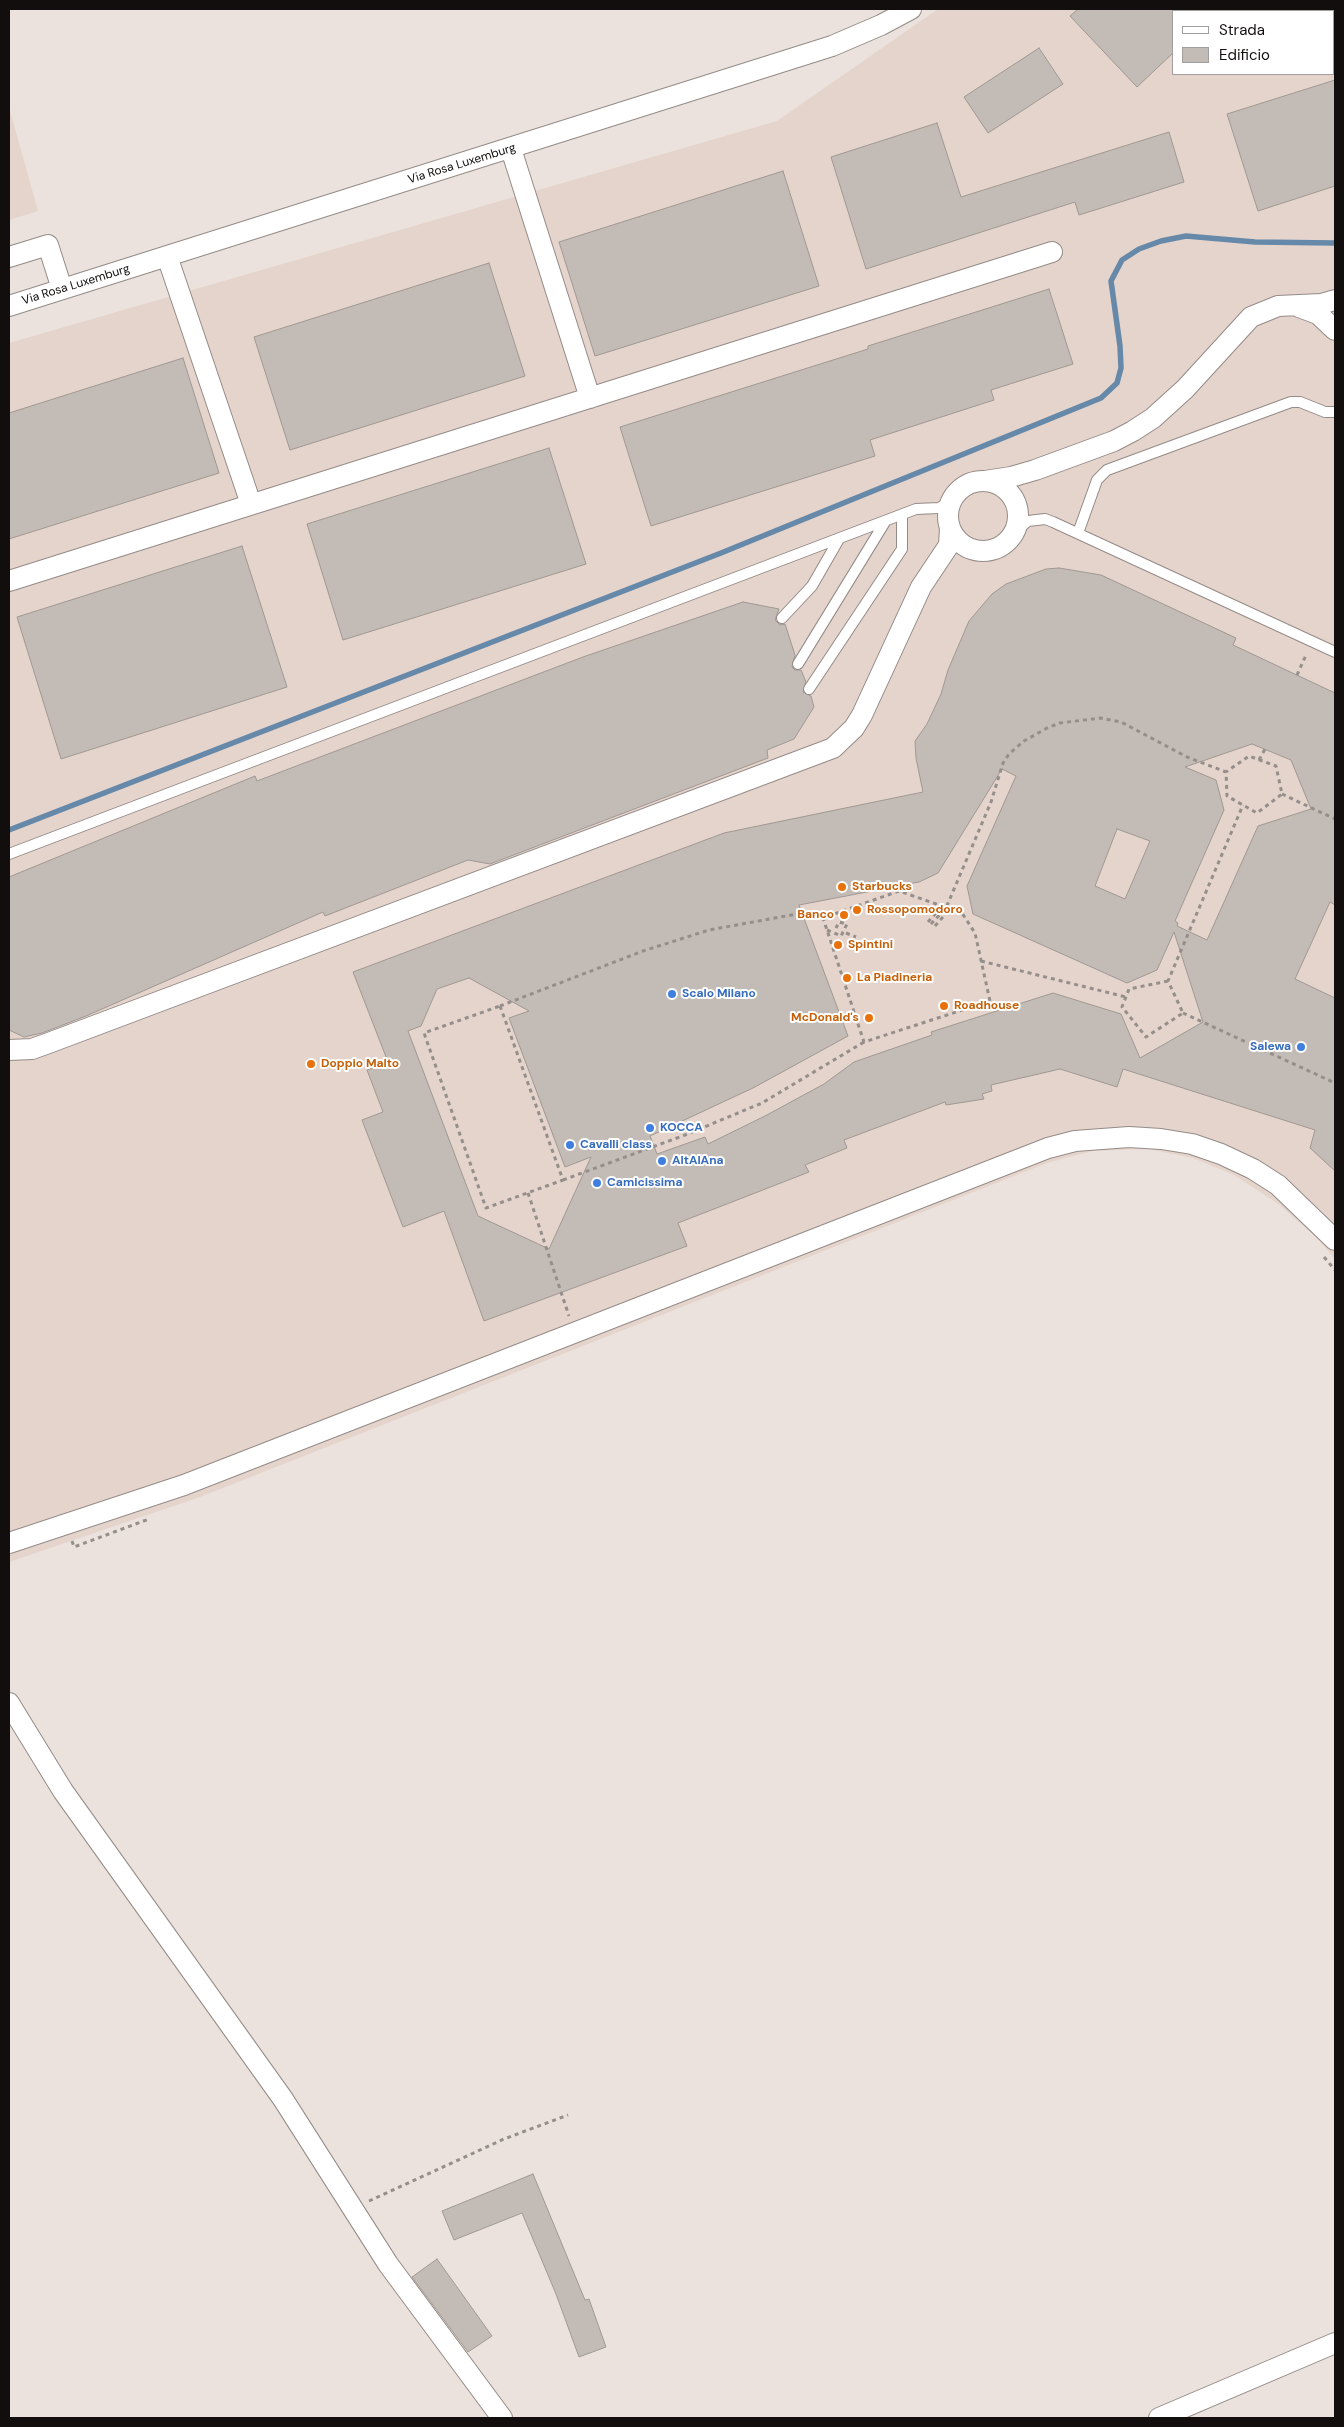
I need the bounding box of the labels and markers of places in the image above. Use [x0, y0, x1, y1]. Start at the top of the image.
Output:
place label: Starbucks [852, 880, 912, 894]
marker: Starbucks [836, 881, 848, 893]
place label: Rossopomodoro [867, 903, 963, 917]
marker: Rossopomodoro [851, 904, 863, 916]
place label: Banco [797, 908, 834, 922]
marker: Banco [838, 909, 850, 921]
place label: Spintini [848, 938, 893, 952]
marker: Spintini [832, 939, 844, 951]
place label: La Piadineria [857, 971, 932, 985]
marker: La Piadineria [841, 972, 853, 984]
place label: Scalo Milano [682, 987, 756, 1001]
marker: Scalo Milano [666, 988, 678, 1000]
place label: Roadhouse [954, 999, 1019, 1013]
marker: Roadhouse [938, 1000, 950, 1012]
place label: McDonald's [791, 1011, 859, 1025]
marker: McDonald's [863, 1012, 875, 1024]
place label: Salewa [1250, 1040, 1291, 1054]
marker: Salewa [1295, 1041, 1307, 1053]
place label: Doppio Malto [321, 1057, 399, 1071]
marker: Doppio Malto [305, 1058, 317, 1070]
place label: KOCCA [660, 1121, 703, 1135]
marker: KOCCA [644, 1122, 656, 1134]
place label: Cavalli class [580, 1138, 652, 1152]
marker: Cavalli class [564, 1139, 576, 1151]
place label: AltAlAna [672, 1154, 724, 1168]
marker: AltAlAna [656, 1155, 668, 1167]
place label: Camicissima [607, 1176, 682, 1190]
marker: Camicissima [591, 1177, 603, 1189]

